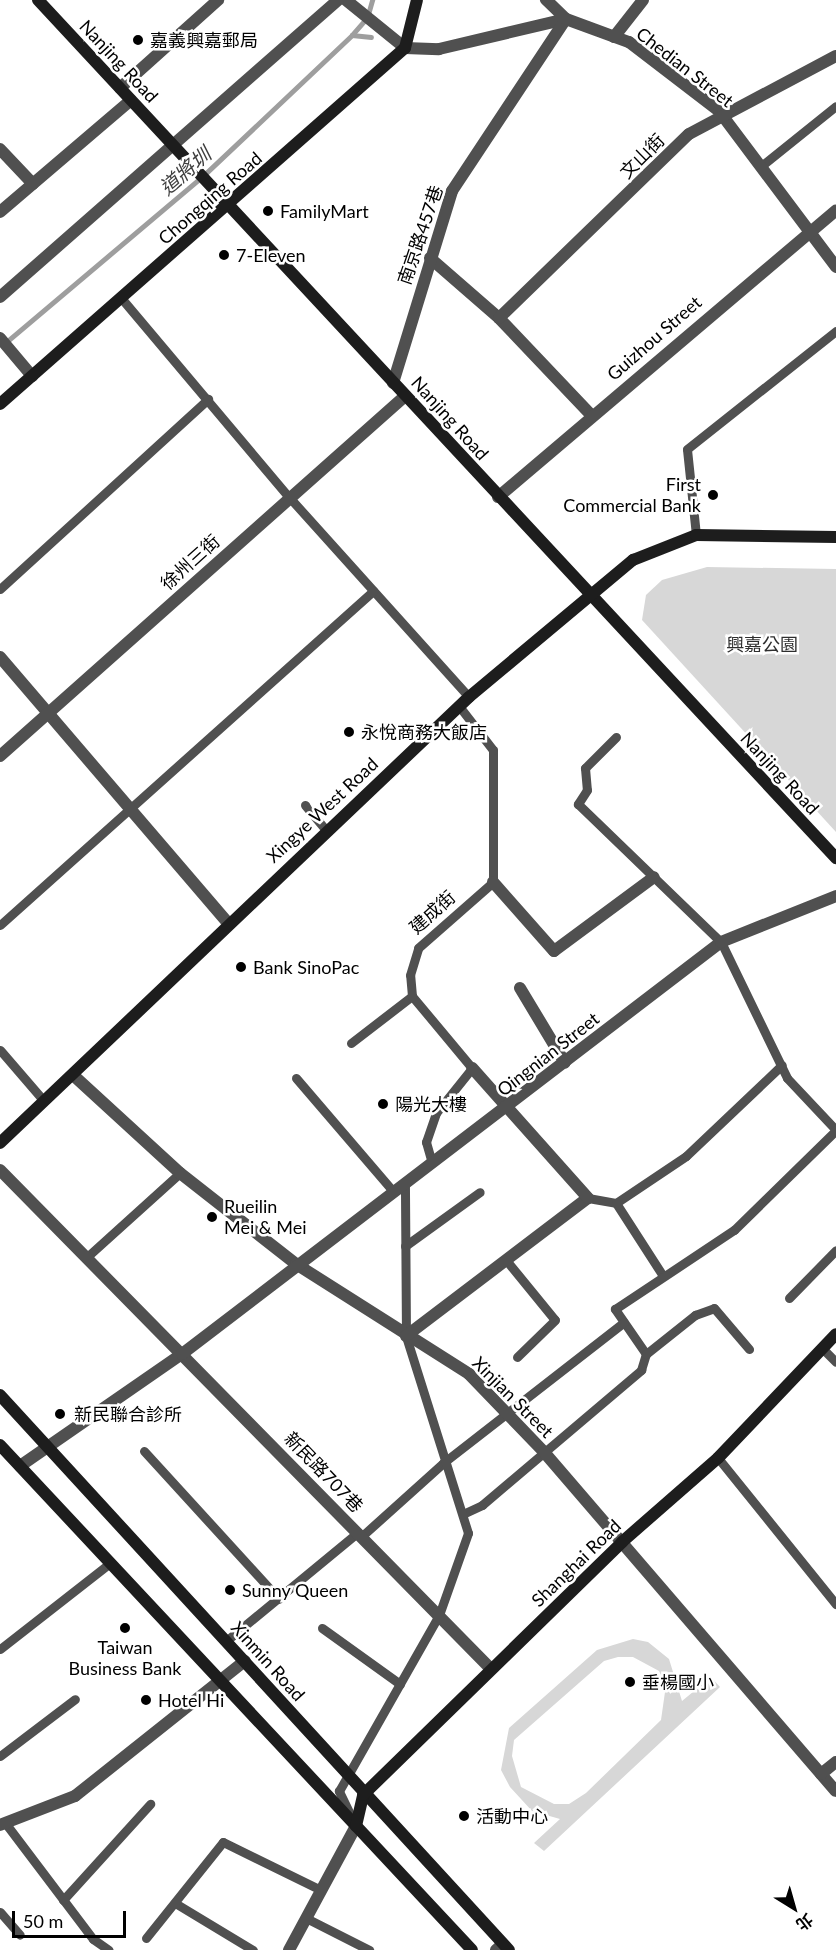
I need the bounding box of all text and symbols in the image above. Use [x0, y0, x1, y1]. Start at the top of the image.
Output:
street label: Nanjing Road [75, 15, 163, 107]
street label: Chedian Street [632, 22, 738, 112]
place label: 嘉義興嘉郵局 [150, 29, 258, 51]
marker: 嘉義興嘉郵局 [131, 33, 145, 47]
street label: 文山街 [615, 129, 669, 183]
water label: 道將圳 [154, 142, 216, 200]
street label: Chongqing Road [154, 147, 266, 249]
street label: 南京路457巷 [393, 183, 447, 287]
place label: FamilyMart [280, 200, 369, 222]
marker: FamilyMart [261, 204, 275, 218]
place label: 7-Eleven [236, 244, 306, 266]
marker: 7-Eleven [217, 248, 231, 262]
street label: Guizhou Street [602, 291, 706, 385]
street label: Nanjing Road [407, 372, 493, 464]
place label: First Commercial Bank [563, 474, 701, 516]
marker: First Commercial Bank [706, 488, 720, 502]
street label: 徐州三街 [156, 530, 224, 594]
park label: 興嘉公園 [726, 633, 798, 655]
place label: 永悅商務大飯店 [361, 721, 487, 743]
marker: 永悅商務大飯店 [342, 725, 356, 739]
street label: Nanjing Road [736, 727, 824, 819]
street label: Xingye West Road [262, 753, 382, 867]
street label: 建成街 [405, 886, 459, 938]
place label: Bank SinoPac [253, 956, 359, 978]
marker: Bank SinoPac [234, 960, 248, 974]
street label: Qingnian Street [493, 1008, 603, 1100]
place label: 陽光大樓 [395, 1093, 467, 1115]
marker: 陽光大樓 [376, 1097, 390, 1111]
place label: Rueilin Mei & Mei [224, 1196, 307, 1238]
marker: Rueilin Mei & Mei [205, 1210, 219, 1224]
street label: Xinjian Street [468, 1352, 558, 1442]
place label: 新民聯合診所 [74, 1403, 182, 1425]
marker: 新民聯合診所 [51, 1405, 69, 1423]
street label: 新民路707巷 [280, 1427, 368, 1517]
street label: Shanghai Road [527, 1515, 625, 1611]
place label: Sunny Queen [242, 1579, 349, 1601]
marker: Sunny Queen [223, 1583, 237, 1597]
street label: Xinmin Road [227, 1617, 309, 1705]
marker: Taiwan Business Bank [118, 1621, 132, 1635]
place label: Taiwan Business Bank [69, 1637, 181, 1680]
place label: 垂楊國小 [642, 1671, 714, 1693]
marker: 垂楊國小 [623, 1675, 637, 1689]
place label: Hotel Hi [158, 1689, 224, 1711]
marker: Hotel Hi [139, 1693, 153, 1707]
place label: 活動中心 [476, 1805, 548, 1827]
marker: 活動中心 [457, 1809, 471, 1823]
north arrow [764, 1878, 824, 1938]
scale bar [15, 1899, 129, 1937]
text: 50 m [23, 1910, 63, 1932]
text: 北 [793, 1910, 817, 1935]

